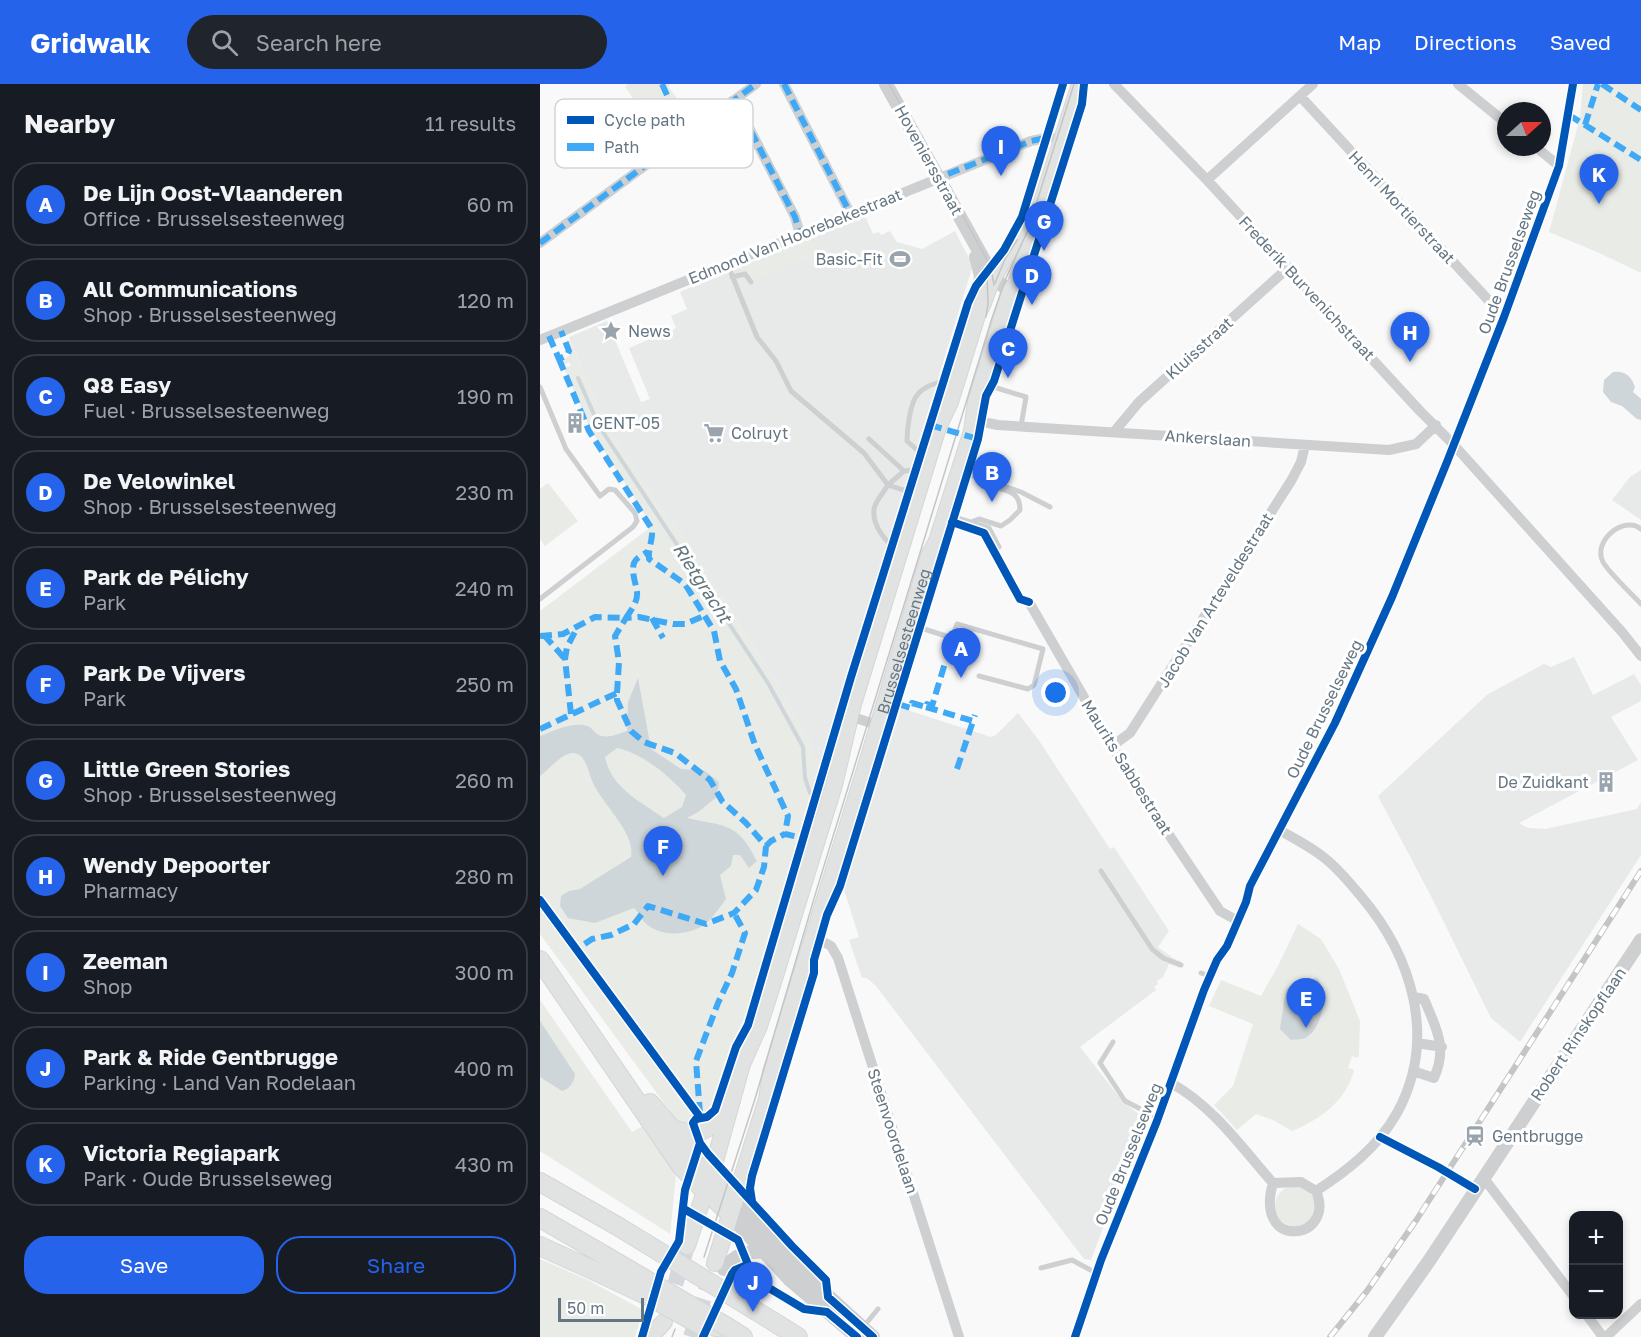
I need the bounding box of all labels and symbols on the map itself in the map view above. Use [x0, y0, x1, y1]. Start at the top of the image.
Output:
legend [555, 99, 753, 168]
street label: Hoveniersstraat [890, 101, 968, 219]
north arrow [1497, 102, 1551, 156]
text: Cycle path [604, 110, 685, 130]
pin: I [982, 126, 1020, 176]
text: Path [604, 137, 639, 157]
street label: Henri Mortierstraat [1344, 146, 1460, 268]
pin: K [1580, 154, 1618, 204]
street label: Edmond Van Hoorebekestraat [685, 184, 905, 288]
street label: Oude Brusselseweg [1474, 187, 1544, 337]
pin: G [1024, 202, 1064, 251]
street label: Frederik Burvenichstraat [1235, 211, 1379, 365]
sports icon: Basic-Fit [888, 247, 912, 271]
place label: Basic-Fit [815, 249, 883, 269]
pin: D [1012, 256, 1052, 305]
pin: H [1390, 312, 1430, 362]
street label: Kluisstraat [1161, 313, 1237, 383]
place icon: News [599, 319, 623, 343]
place label: News [628, 321, 671, 341]
pin: C [988, 328, 1028, 378]
building icon: GENT-05 [563, 411, 587, 435]
place label: GENT-05 [592, 413, 660, 433]
supermarket icon: Colruyt [702, 421, 726, 445]
place label: Colruyt [731, 423, 788, 443]
street label: Ankerslaan [1164, 425, 1252, 451]
pin: B [972, 452, 1012, 502]
street label: Jacob Van Arteveldestraat [1153, 509, 1277, 691]
water label: Rietgracht [669, 538, 738, 628]
street label: Brusselsesteenweg [872, 566, 935, 716]
pin: A [942, 628, 980, 678]
street label: Oude Brusselseweg [1282, 636, 1366, 782]
your location [1041, 678, 1070, 707]
street label: Maurits Sabbestraat [1077, 696, 1177, 838]
building icon: De Zuidkant [1594, 770, 1618, 794]
place label: De Zuidkant [1497, 772, 1589, 792]
pin: F [644, 826, 682, 876]
street label: Robert Rinskopflaan [1526, 963, 1630, 1105]
pin: E [1286, 978, 1326, 1028]
street label: Steenvoordelaan [863, 1066, 923, 1196]
street label: Oude Brusselseweg [1090, 1080, 1166, 1228]
station icon: Gentbrugge [1463, 1124, 1487, 1148]
place label: Gentbrugge [1492, 1126, 1583, 1146]
pin: J [734, 1262, 772, 1312]
scale bar [558, 1295, 644, 1322]

